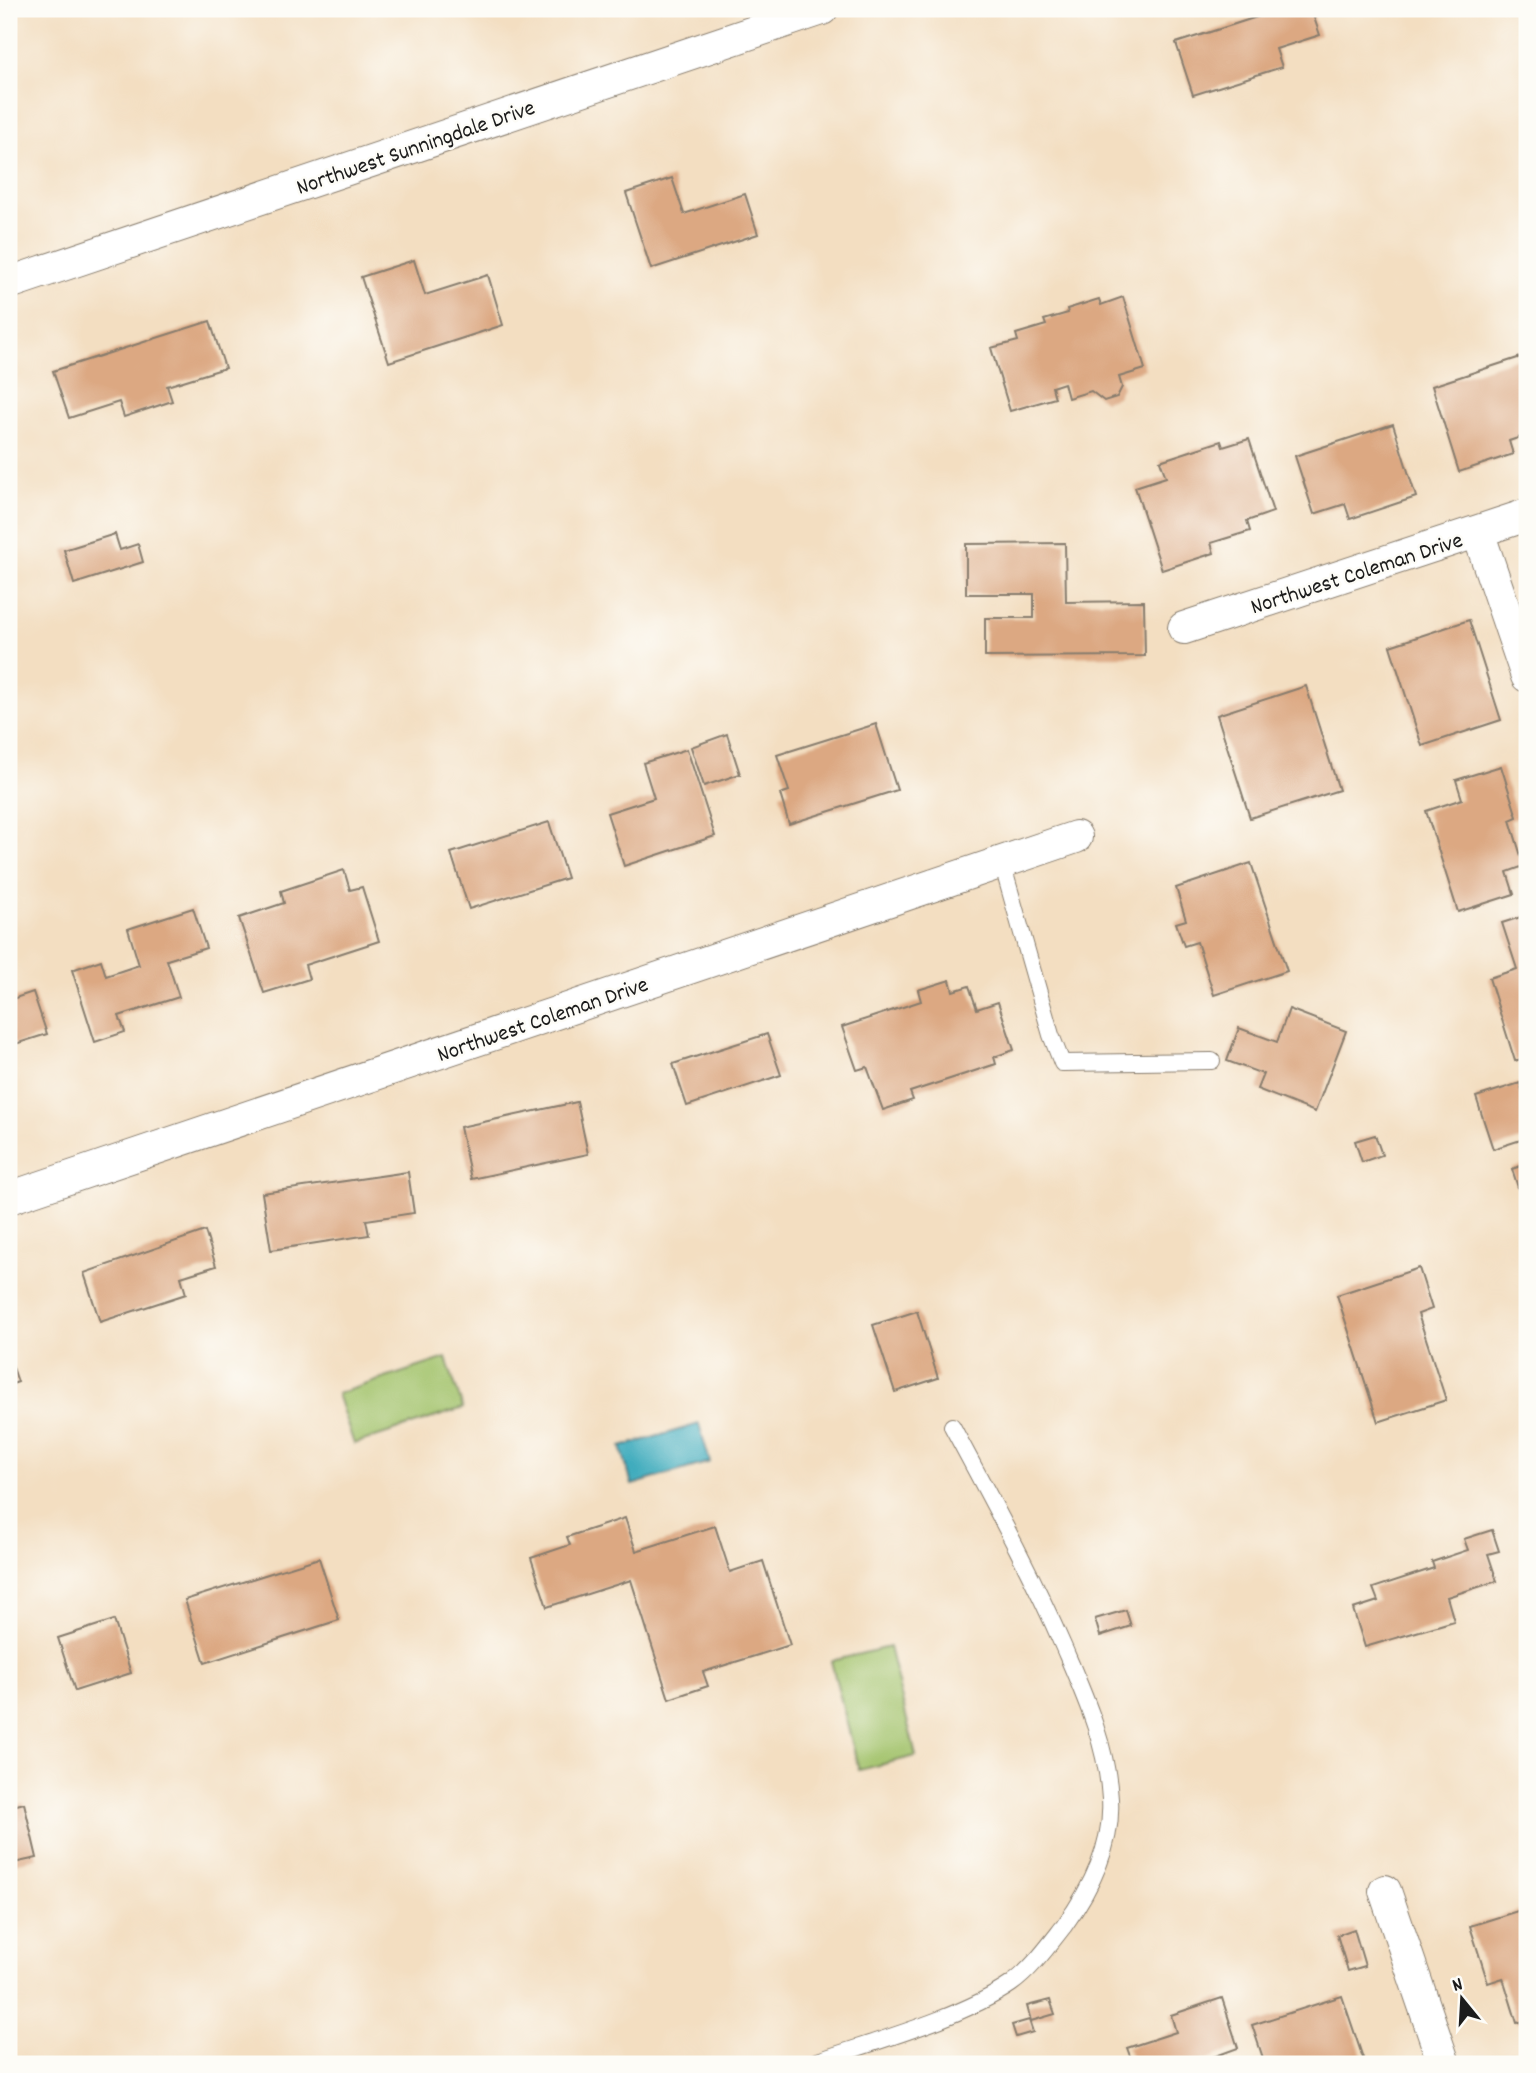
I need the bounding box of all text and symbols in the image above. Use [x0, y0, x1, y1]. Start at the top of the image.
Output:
street label: Northwest Sunningdale Drive [292, 93, 540, 206]
street label: Northwest Coleman Drive [1247, 525, 1468, 625]
street label: Northwest Coleman Drive [433, 970, 653, 1073]
north arrow [1428, 1965, 1498, 2035]
text: N [1449, 1972, 1466, 2000]

